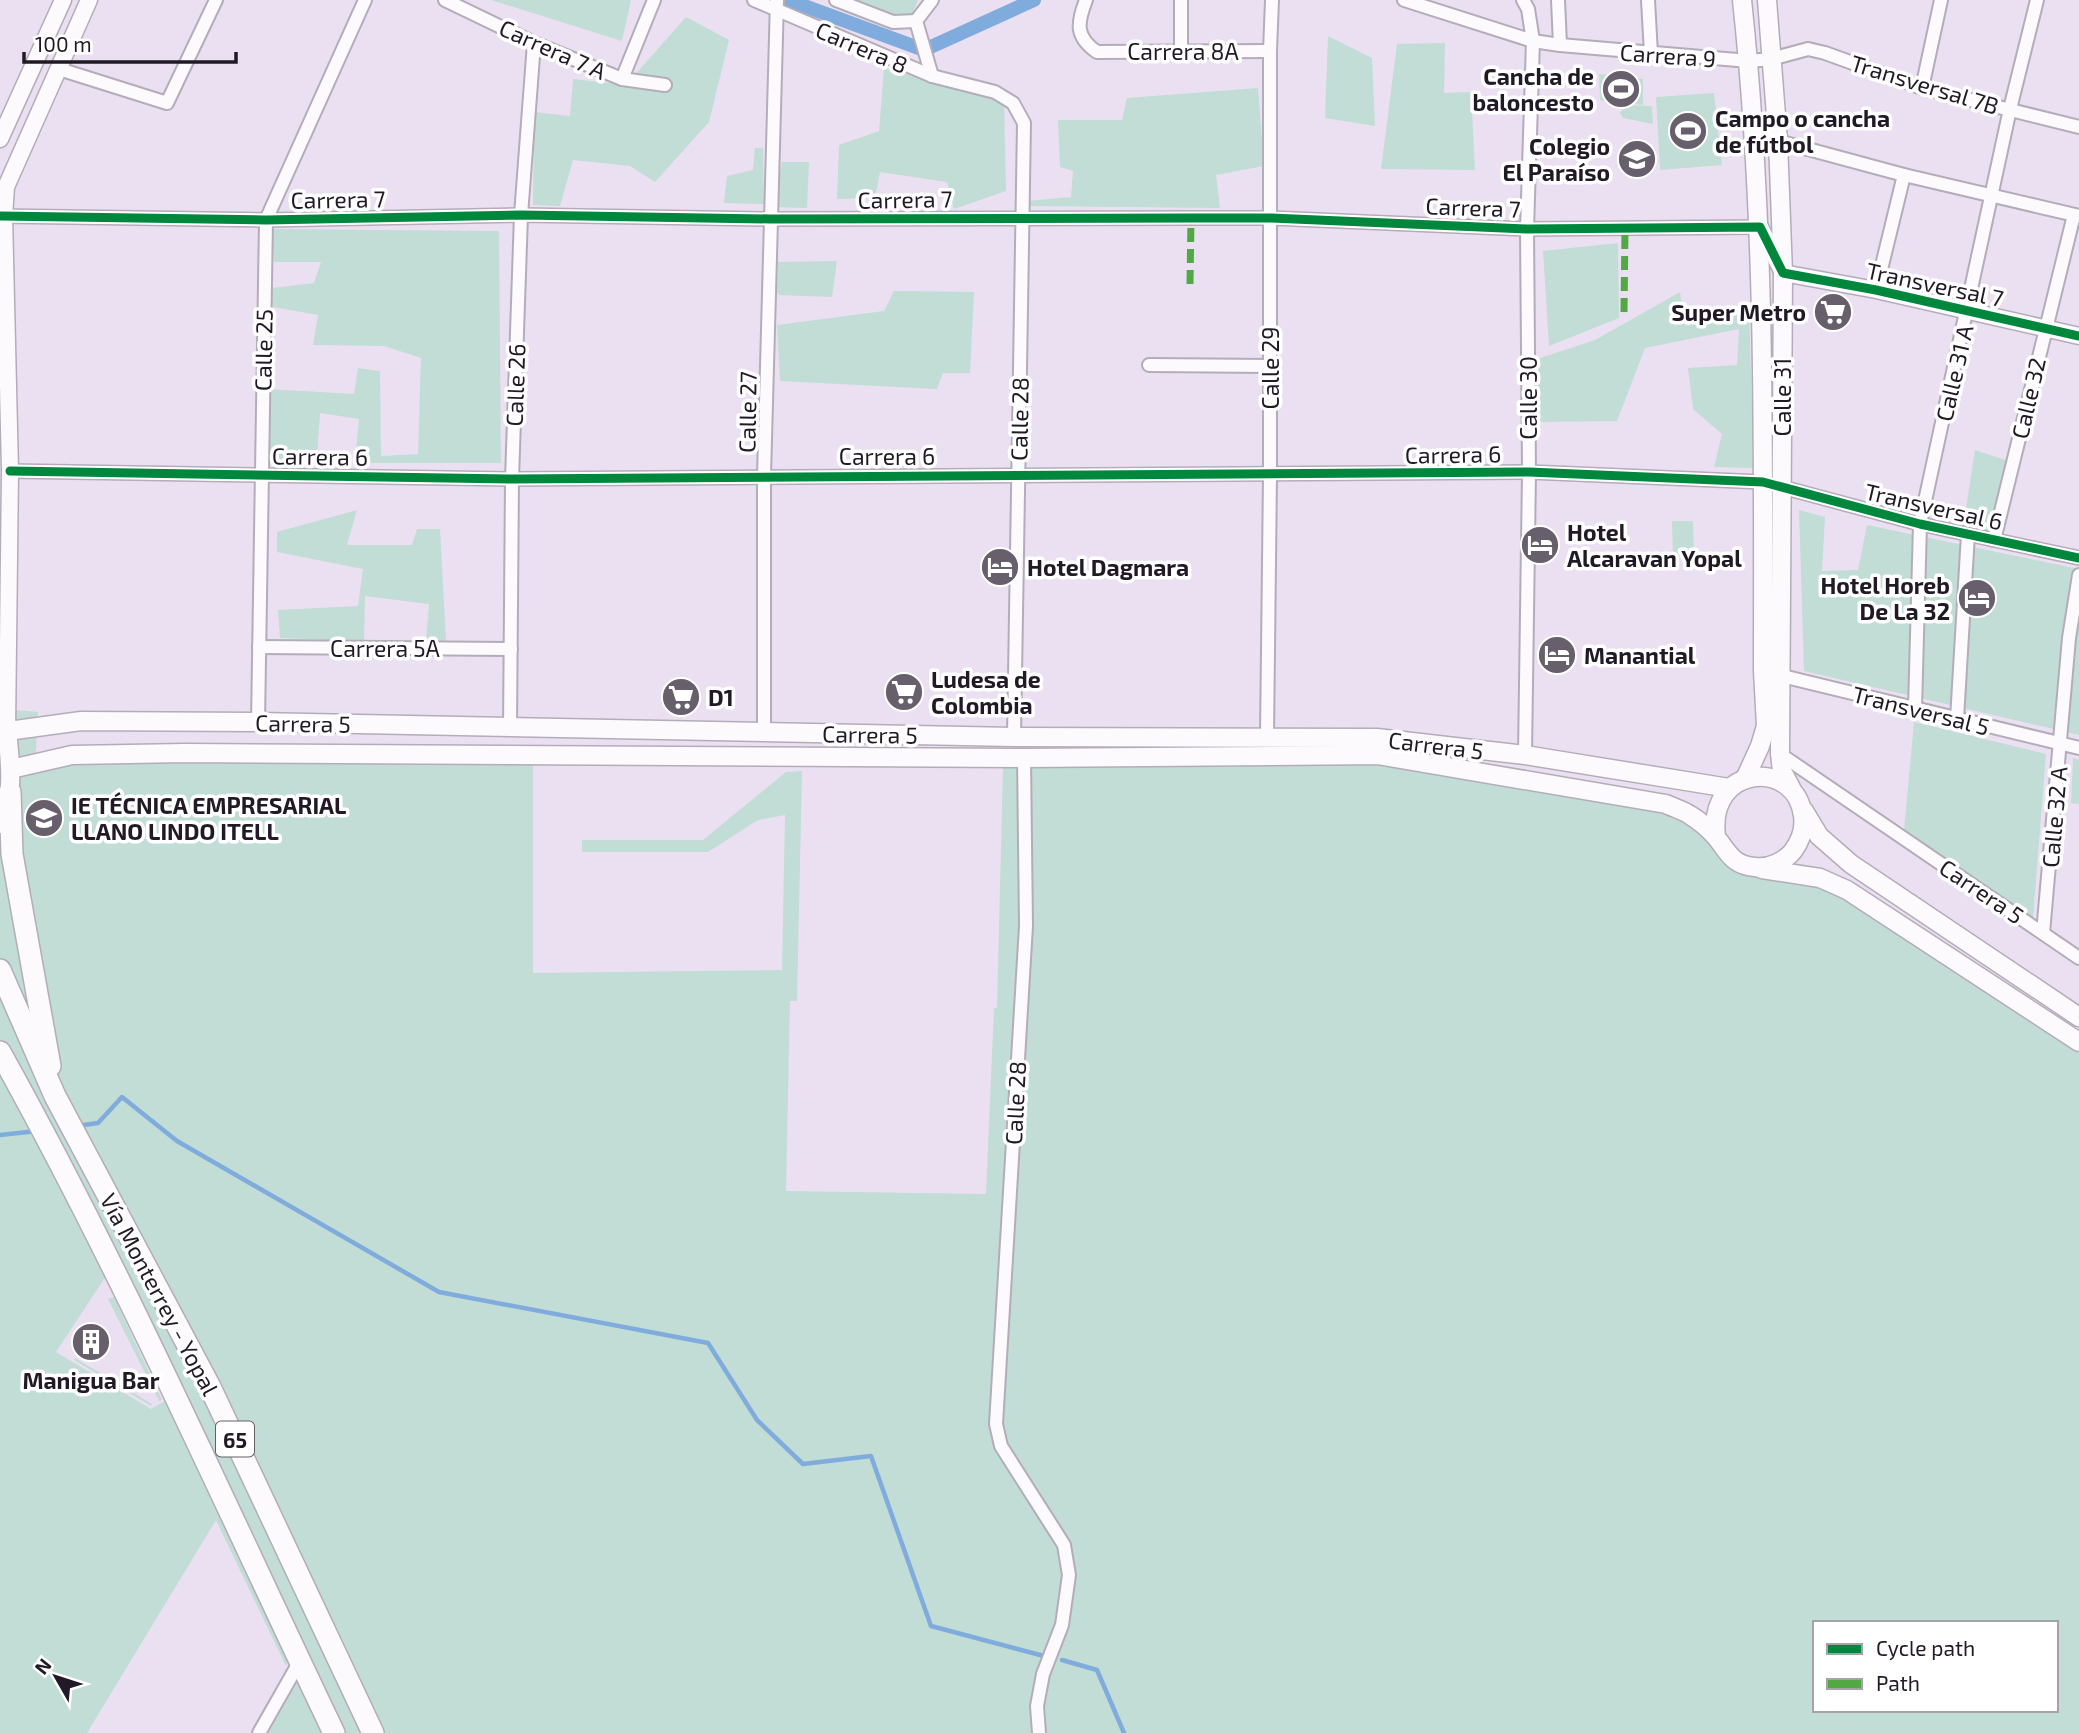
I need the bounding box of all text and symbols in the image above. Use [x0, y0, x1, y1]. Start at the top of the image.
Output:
street label: Carrera 7 A [495, 13, 611, 85]
street label: Carrera 8 [812, 15, 912, 79]
scale bar [24, 21, 236, 65]
text: 100 m [35, 31, 92, 56]
street label: Carrera 8A [1127, 37, 1239, 65]
street label: Carrera 9 [1619, 38, 1717, 72]
street label: Transversal 7B [1848, 48, 2002, 120]
place label: Cancha de baloncesto [1473, 62, 1594, 116]
sports icon: Cancha de baloncesto [1600, 68, 1642, 110]
place label: Campo o cancha de fútbol [1715, 104, 1890, 158]
sports icon: Campo o cancha de fútbol [1667, 110, 1709, 152]
place label: Colegio El Paraíso [1502, 132, 1610, 186]
school or university icon: Colegio El Paraíso [1616, 138, 1658, 180]
street label: Carrera 7 [290, 184, 386, 214]
street label: Carrera 7 [857, 184, 953, 214]
street label: Carrera 7 [1425, 191, 1521, 223]
street label: Transversal 7 [1864, 256, 2006, 312]
supermarket icon: Super Metro [1812, 291, 1854, 333]
place label: Super Metro [1671, 298, 1806, 326]
street label: Calle 25 [248, 309, 278, 391]
street label: Calle 31 A [1929, 322, 1979, 424]
street label: Calle 29 [1256, 327, 1284, 409]
street label: Calle 26 [500, 343, 530, 427]
street label: Calle 32 [2005, 355, 2051, 441]
street label: Calle 30 [1514, 356, 1542, 440]
street label: Calle 31 [1768, 358, 1796, 436]
street label: Calle 27 [732, 371, 762, 453]
street label: Calle 28 [1004, 377, 1034, 461]
street label: Carrera 6 [1405, 439, 1501, 469]
street label: Carrera 6 [272, 441, 368, 471]
street label: Carrera 6 [839, 442, 935, 470]
street label: Transversal 6 [1862, 477, 2006, 535]
place label: Hotel Alcaravan Yopal [1567, 518, 1742, 572]
hotel icon: Hotel Alcaravan Yopal [1519, 524, 1561, 566]
hotel icon: Hotel Dagmara [979, 546, 1021, 588]
place label: Hotel Dagmara [1027, 553, 1189, 581]
place label: Hotel Horeb De La 32 [1820, 571, 1950, 625]
hotel icon: Hotel Horeb De La 32 [1956, 577, 1998, 619]
street label: Carrera 5A [330, 634, 441, 662]
hotel icon: Manantial [1536, 634, 1578, 676]
place label: Manantial [1584, 641, 1696, 669]
place label: Ludesa de Colombia [931, 665, 1041, 719]
supermarket icon: Ludesa de Colombia [883, 671, 925, 713]
supermarket icon: D1 [660, 676, 702, 718]
street label: Transversal 5 [1850, 680, 1992, 740]
place label: D1 [708, 683, 734, 711]
street label: Carrera 5 [255, 708, 351, 738]
street label: Carrera 5 [822, 719, 918, 749]
street label: Carrera 5 [1387, 725, 1485, 765]
street label: Calle 32 A [2036, 765, 2072, 869]
place label: IE TÉCNICA EMPRESARIAL LLANO LINDO ITELL [71, 791, 346, 845]
school or university icon: IE TÉCNICA EMPRESARIAL LLANO LINDO ITELL [23, 797, 65, 839]
street label: Carrera 5 [1935, 853, 2029, 929]
street label: Calle 28 [999, 1060, 1031, 1146]
street label: Vía Monterrey - Yopal [95, 1188, 225, 1400]
building icon: Manigua Bar [70, 1321, 112, 1363]
place label: Manigua Bar [22, 1366, 160, 1394]
road number: 65 [216, 1422, 254, 1456]
legend [1813, 1621, 2058, 1712]
text: Cycle path [1876, 1635, 1975, 1660]
north arrow [21, 1642, 91, 1712]
text: N [29, 1653, 56, 1679]
text: Path [1876, 1670, 1920, 1695]

